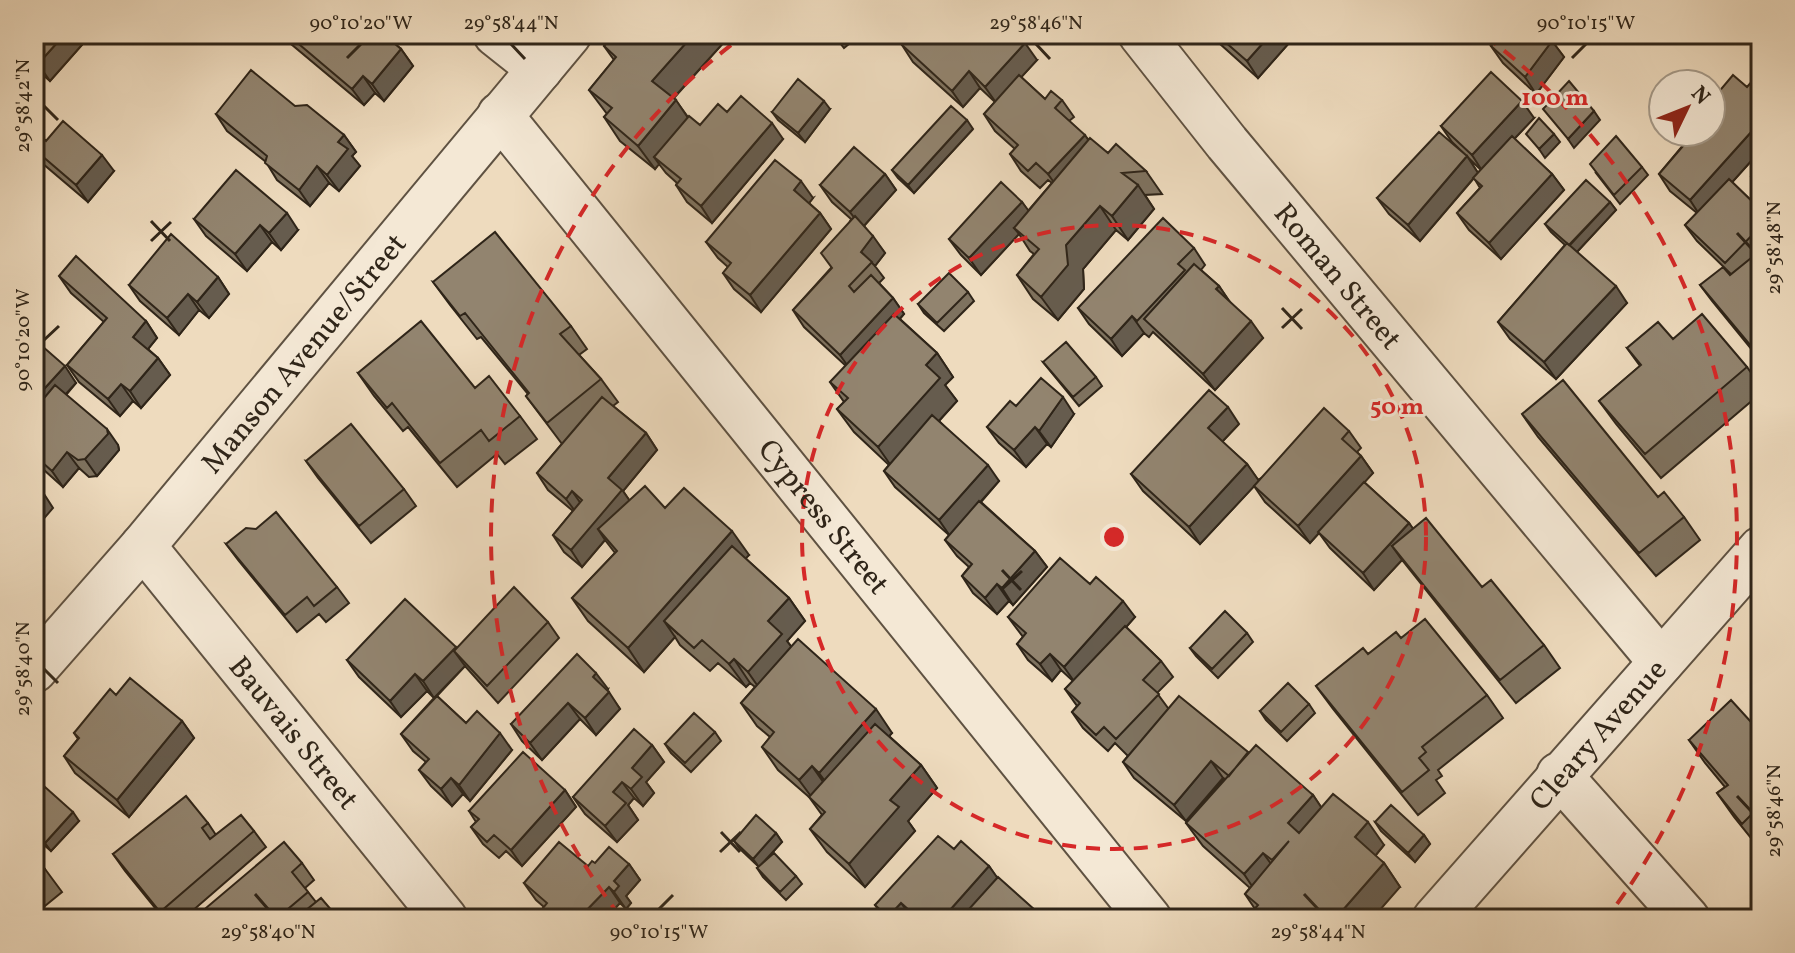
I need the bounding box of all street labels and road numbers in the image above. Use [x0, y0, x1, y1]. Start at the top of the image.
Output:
street label: Roman Street [1263, 195, 1410, 360]
street label: Manson Avenue/Street [192, 225, 418, 484]
street label: Cypress Street [747, 431, 898, 604]
street label: Bauvais Street [217, 648, 368, 820]
street label: Cleary Avenue [1521, 651, 1678, 821]

